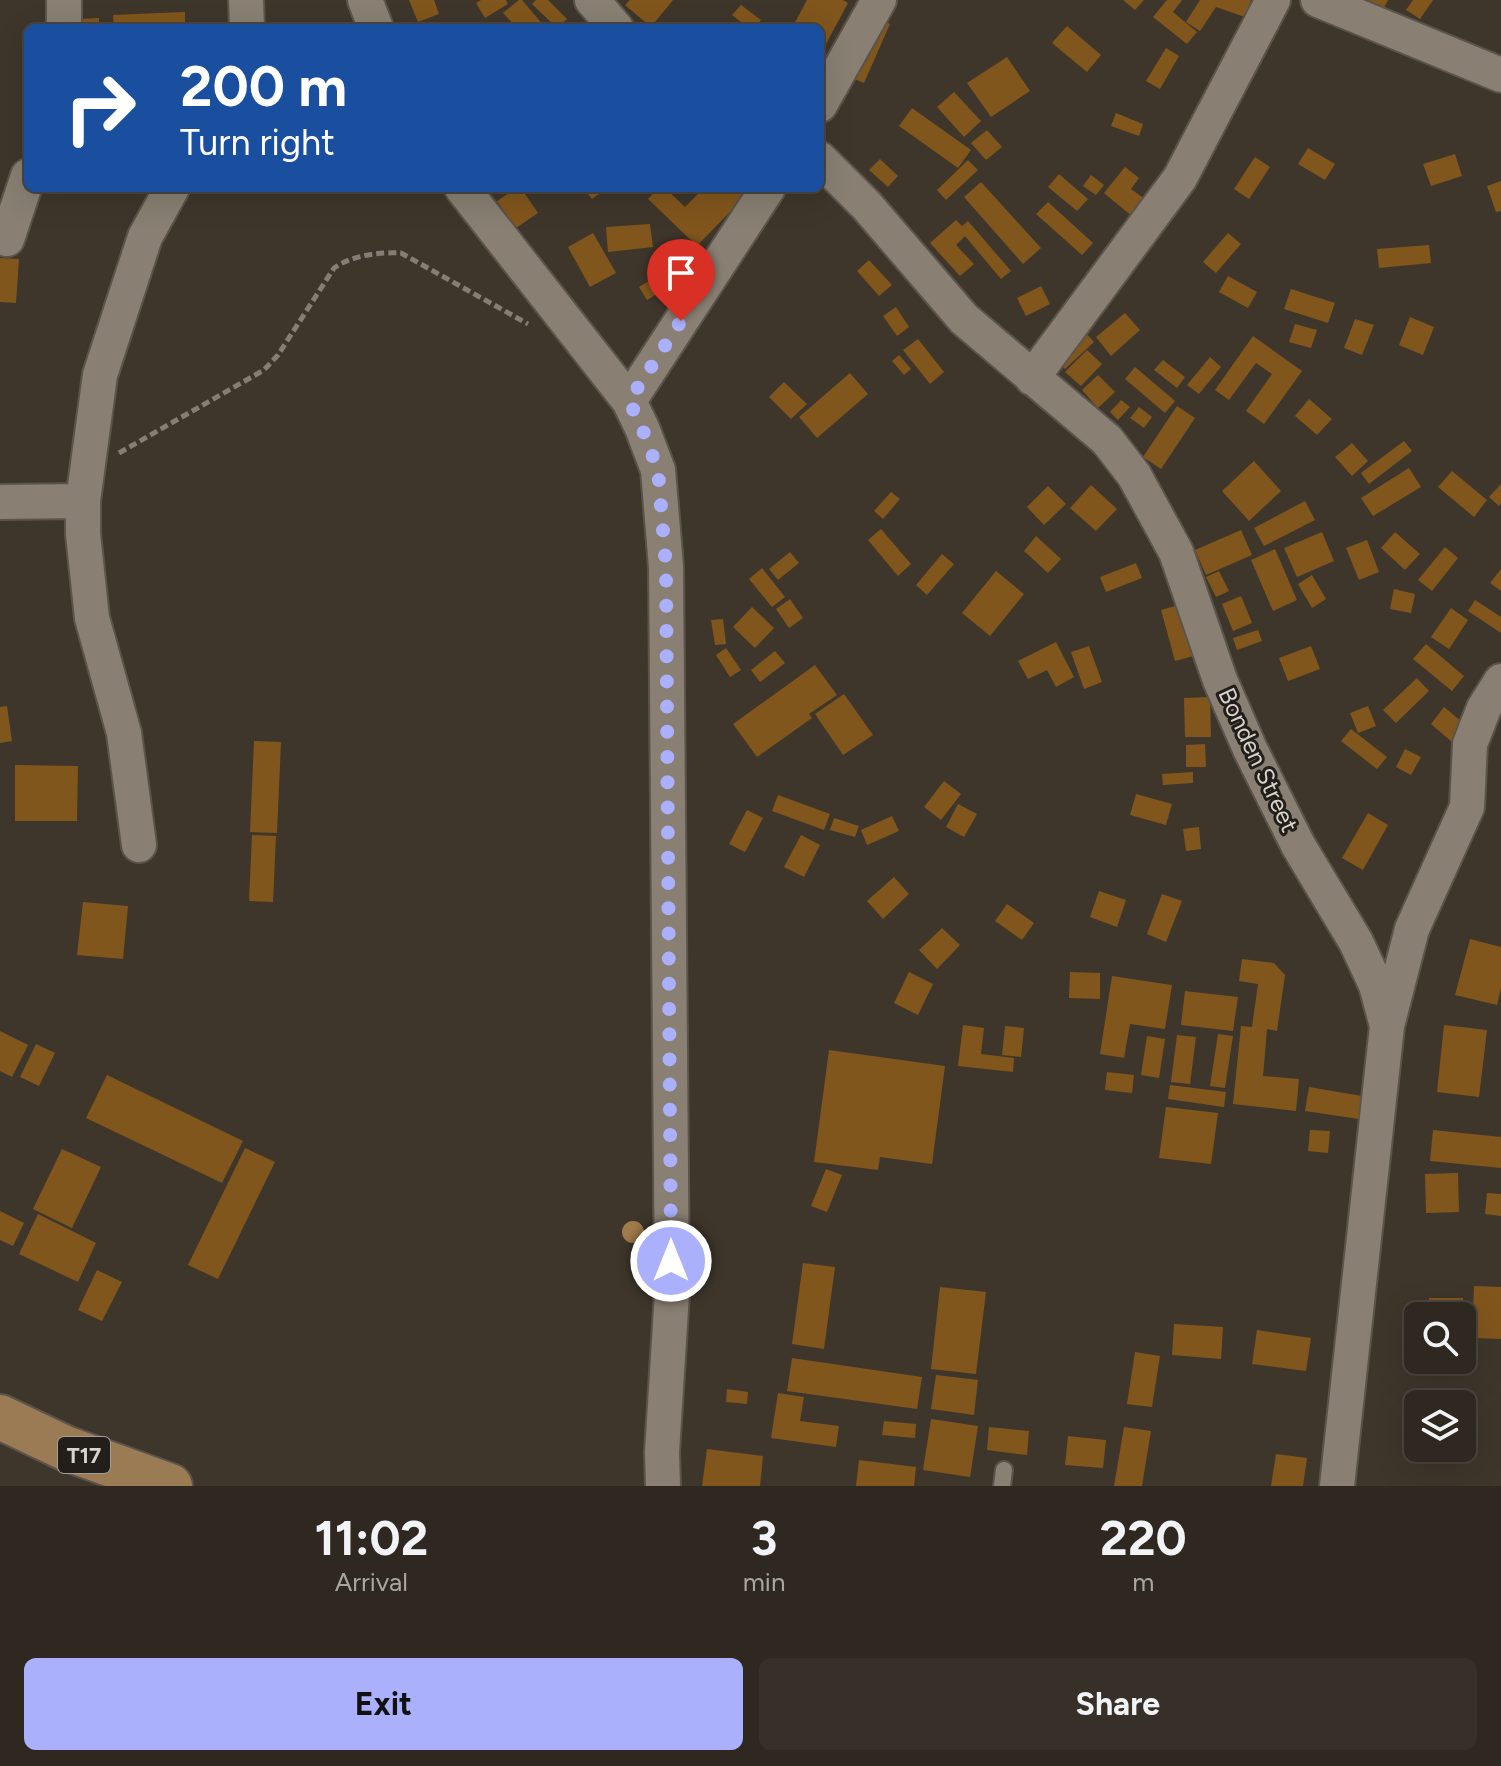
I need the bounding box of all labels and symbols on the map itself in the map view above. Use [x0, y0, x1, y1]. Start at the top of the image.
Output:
pin [647, 239, 715, 321]
street label: Bonden Street [1212, 683, 1304, 836]
position arrow [629, 1219, 713, 1303]
road number: T17 [58, 1437, 110, 1473]

